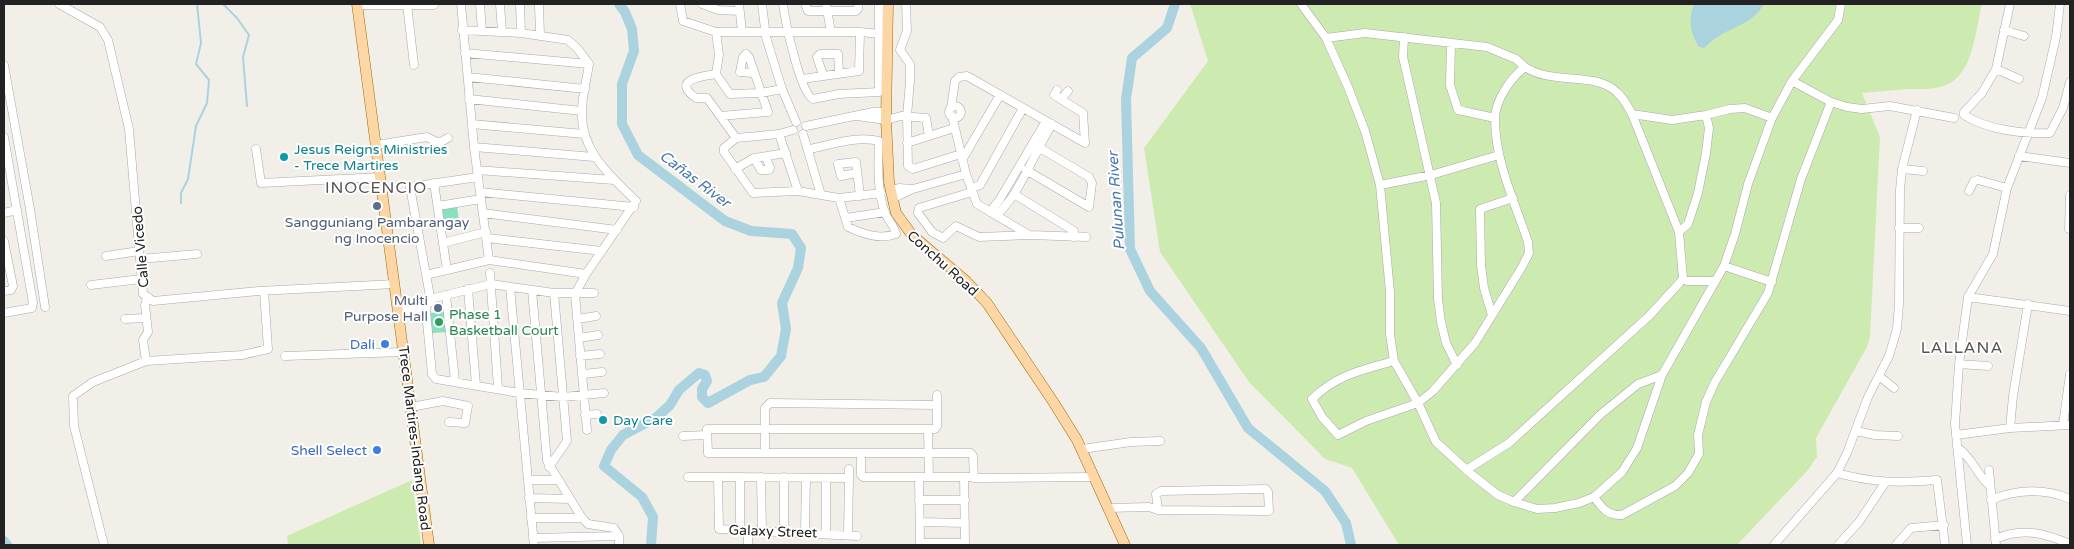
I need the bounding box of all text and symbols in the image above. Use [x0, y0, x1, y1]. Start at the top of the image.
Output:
place label: Jesus Reigns Ministries - Trece Martires [294, 141, 448, 174]
water label: Cañas River [656, 147, 736, 213]
water label: Pulunan River [1103, 149, 1128, 251]
marker: Jesus Reigns Ministries - Trece Martires [278, 151, 290, 163]
district label: INOCENCIO [325, 178, 427, 198]
marker: Sangguniang Pambarangay ng Inocencio [371, 200, 383, 212]
street label: Calle Vicedo [128, 205, 153, 288]
place label: Sangguniang Pambarangay ng Inocencio [285, 214, 470, 247]
street label: Conchu Road [904, 227, 982, 300]
place label: Multi Purpose Hall [344, 292, 428, 325]
marker: Multi Purpose Hall [432, 302, 444, 314]
place label: Phase 1 Basketball Court [449, 306, 559, 339]
marker: Phase 1 Basketball Court [433, 316, 445, 328]
place label: Dali [350, 336, 375, 353]
marker: Dali [379, 338, 391, 350]
district label: LALLANA [1921, 338, 2003, 358]
street label: Trece Martires-Indang Road [395, 345, 434, 531]
place label: Day Care [613, 412, 673, 429]
marker: Day Care [597, 414, 609, 426]
place label: Shell Select [291, 442, 368, 459]
marker: Shell Select [371, 444, 383, 456]
street label: Galaxy Street [728, 521, 818, 542]

